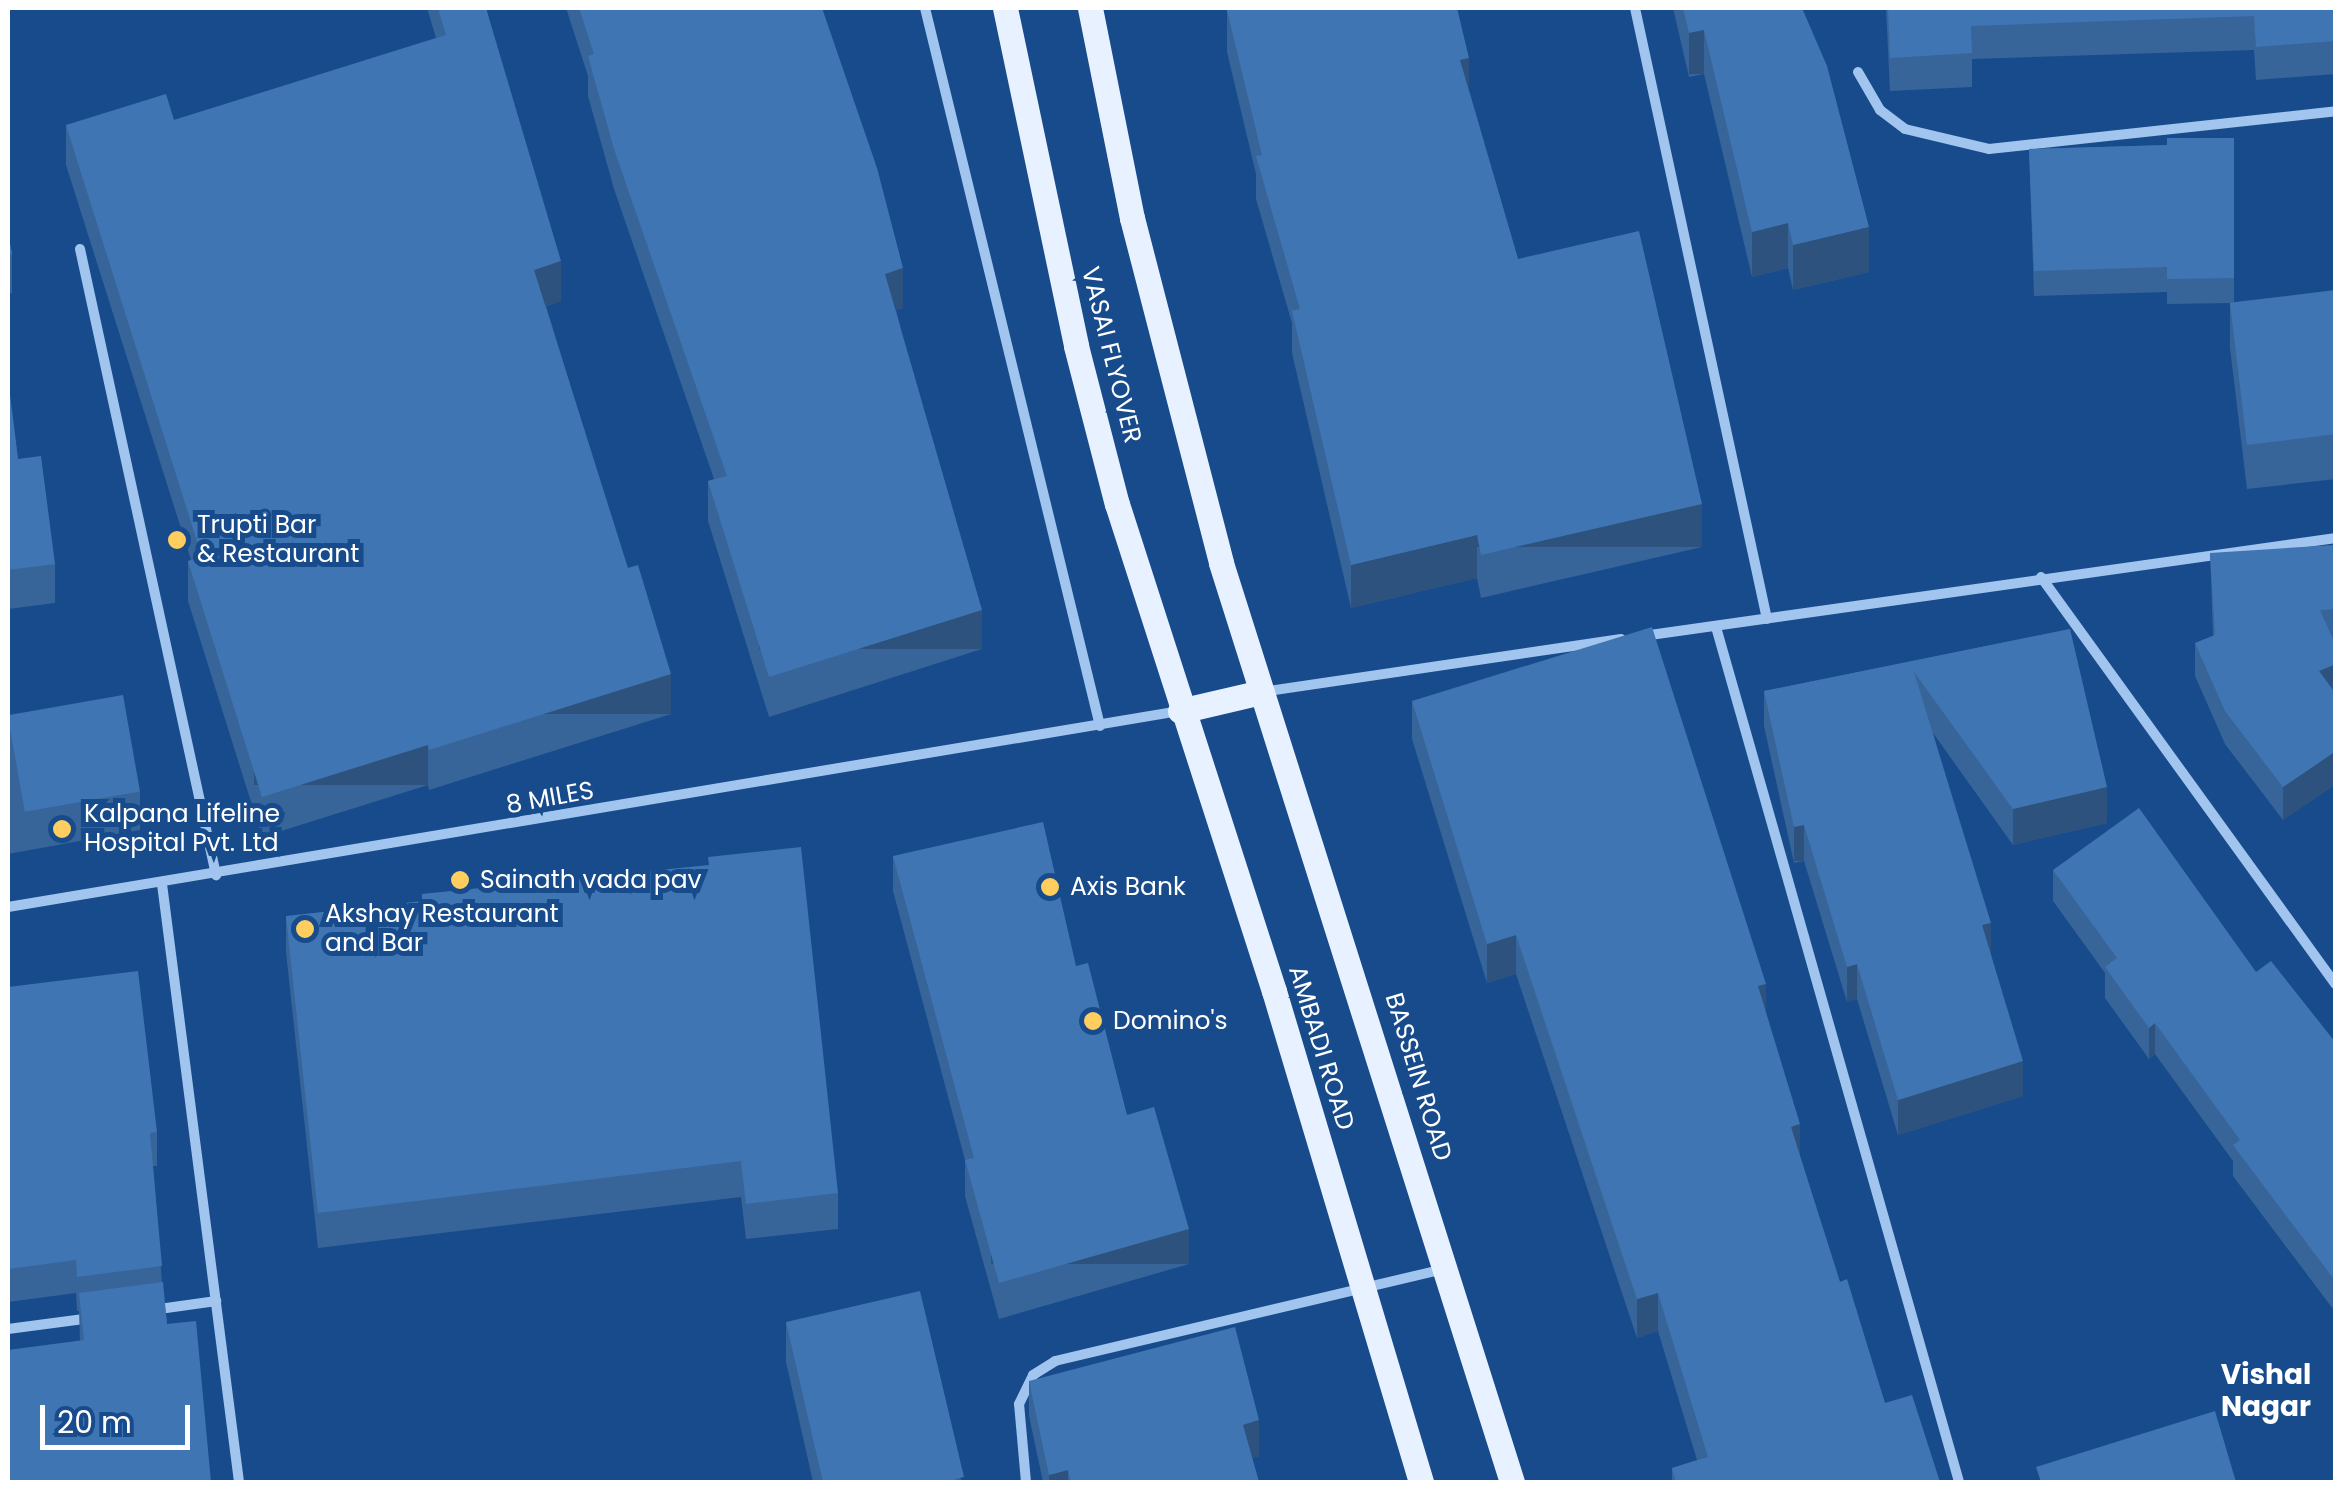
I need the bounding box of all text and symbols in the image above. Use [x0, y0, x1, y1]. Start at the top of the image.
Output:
street label: VASAI FLYOVER [1075, 264, 1147, 446]
place label: Trupti Bar & Restaurant [197, 511, 359, 570]
marker: Trupti Bar & Restaurant [166, 529, 188, 551]
street label: 8 MILES [504, 776, 596, 820]
place label: Kalpana Lifeline Hospital Pvt. Ltd [84, 800, 280, 859]
marker: Kalpana Lifeline Hospital Pvt. Ltd [49, 816, 75, 842]
place label: Sainath vada pav [480, 865, 702, 895]
marker: Sainath vada pav [449, 869, 471, 891]
place label: Axis Bank [1070, 872, 1186, 902]
marker: Axis Bank [1039, 876, 1061, 898]
place label: Akshay Restaurant and Bar [325, 900, 558, 959]
marker: Akshay Restaurant and Bar [294, 918, 316, 940]
street label: AMBADI ROAD [1282, 962, 1360, 1134]
street label: BASSEIN ROAD [1378, 989, 1458, 1165]
place label: Domino's [1113, 1006, 1228, 1036]
marker: Domino's [1082, 1010, 1104, 1032]
district label: Vishal Nagar [2221, 1358, 2311, 1424]
scale bar [45, 1385, 195, 1447]
text: 20 m [57, 1401, 132, 1444]

